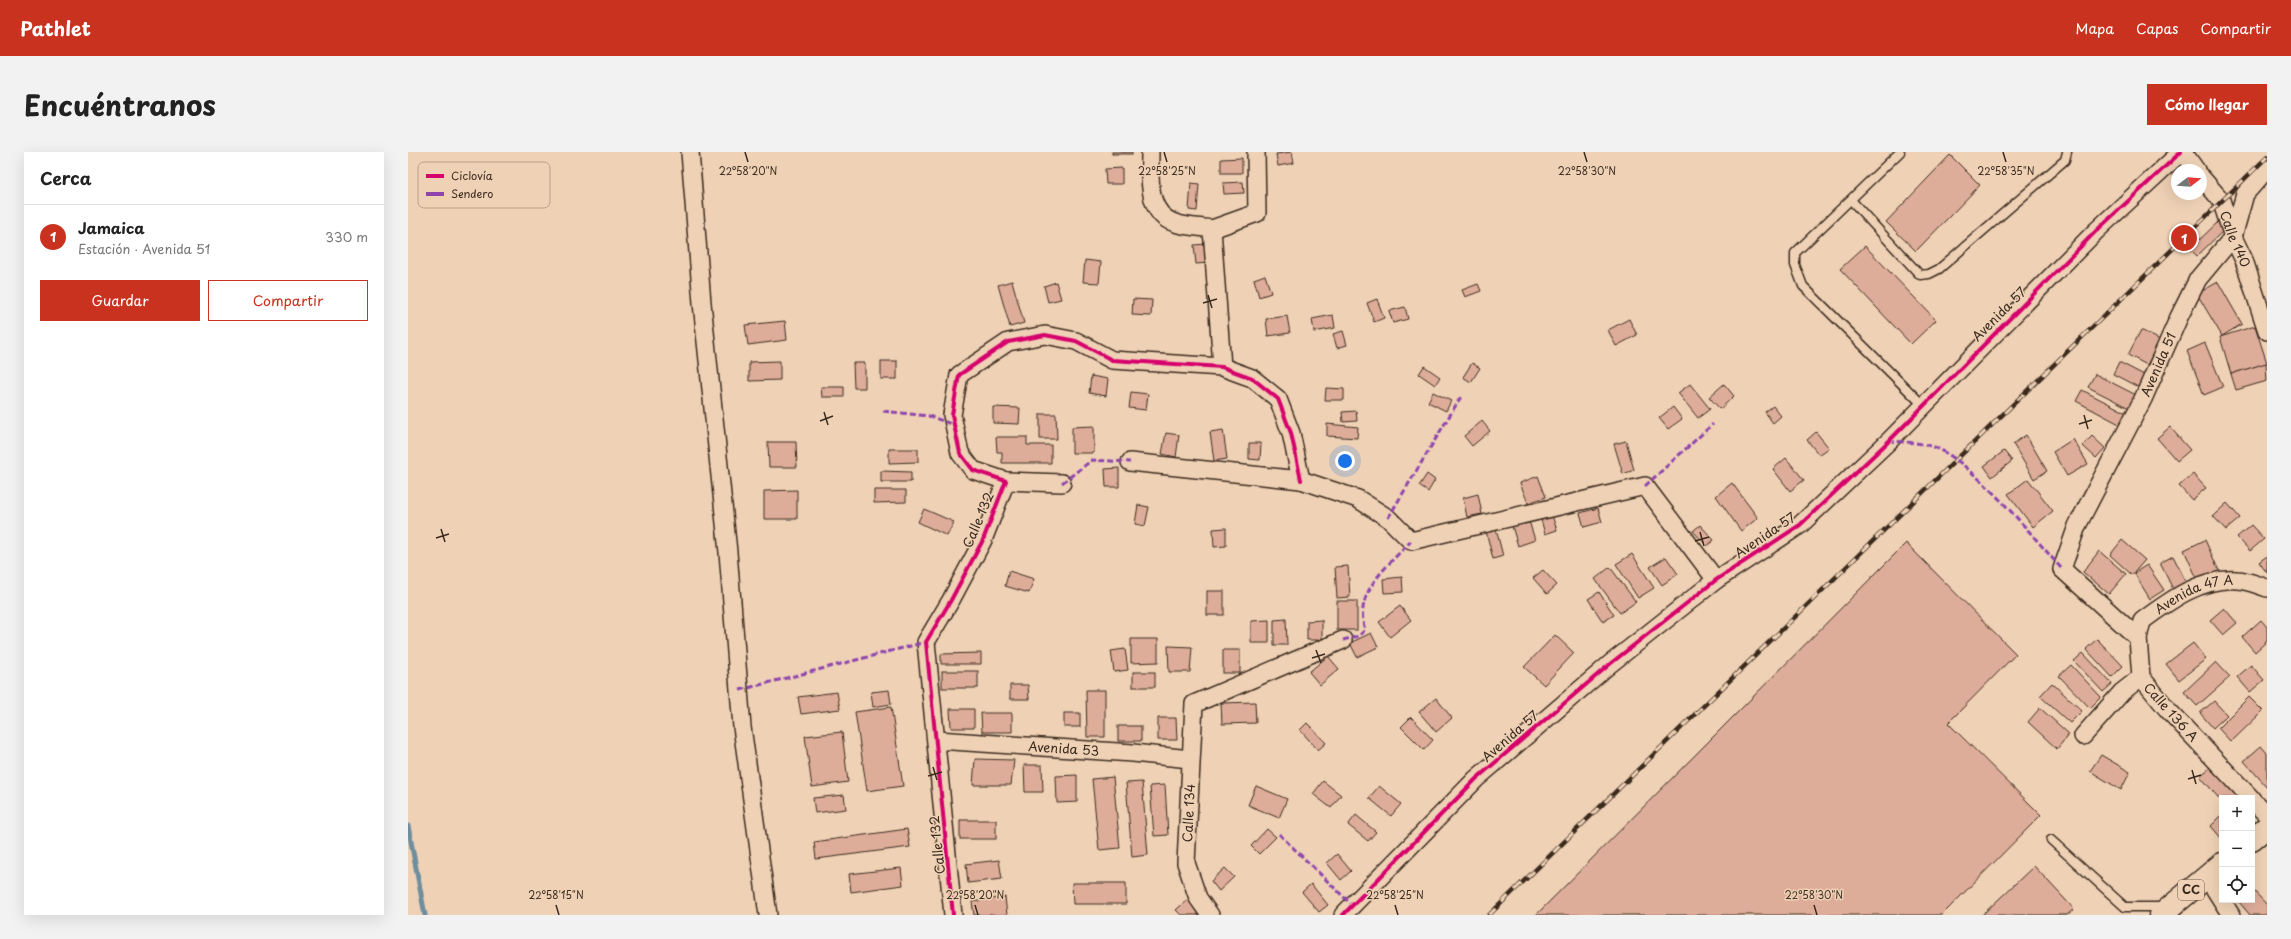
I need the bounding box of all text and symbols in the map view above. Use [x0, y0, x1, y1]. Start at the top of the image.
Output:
text: Pathlet [20, 14, 91, 42]
text: Mapa [2076, 18, 2114, 39]
text: Capas [2136, 18, 2178, 39]
text: Compartir [2200, 18, 2271, 39]
text: Encuéntranos [24, 83, 216, 126]
button: Cómo llegar [2147, 84, 2267, 125]
legend [418, 162, 550, 208]
text: 22°58'20"N [719, 163, 778, 178]
text: 22°58'25"N [1138, 163, 1196, 178]
text: 22°58'30"N [1558, 163, 1616, 178]
text: 22°58'35"N [1977, 163, 2035, 178]
north arrow [2171, 164, 2207, 200]
text: Cerca [40, 165, 91, 191]
text: Ciclovía [451, 167, 493, 184]
text: Sendero [451, 185, 493, 202]
street label: Calle 140 [2216, 208, 2256, 269]
text: Jamaica [78, 216, 145, 239]
pin: 1 [2171, 223, 2197, 253]
text: 1 [50, 227, 56, 246]
text: 330 m [325, 227, 368, 246]
text: Estación · Avenida 51 [78, 239, 210, 258]
button: Guardar [40, 280, 200, 321]
button: Compartir [208, 280, 368, 321]
street label: Avenida 57 [1967, 282, 2030, 345]
street label: Avenida 51 [2135, 329, 2180, 399]
your location [1335, 451, 1355, 471]
street label: Calle 132 [957, 489, 998, 551]
street label: Avenida 57 [1730, 507, 1800, 562]
street label: Avenida 47 A [2150, 570, 2234, 618]
street label: Calle 136 A [2140, 678, 2203, 745]
street label: Avenida 57 [1477, 705, 1543, 766]
street label: Avenida 53 [1028, 736, 1100, 760]
street label: Calle 134 [1177, 783, 1199, 843]
map controls [2219, 795, 2255, 903]
button: + [2219, 795, 2255, 831]
street label: Calle 132 [924, 815, 949, 875]
button: − [2219, 831, 2255, 867]
button: locate [2219, 867, 2255, 903]
road number: CC [2178, 880, 2204, 900]
text: 22°58'15"N [528, 887, 584, 902]
text: 22°58'20"N [946, 887, 1005, 902]
text: 22°58'25"N [1366, 887, 1424, 902]
text: 22°58'30"N [1785, 887, 1843, 902]

